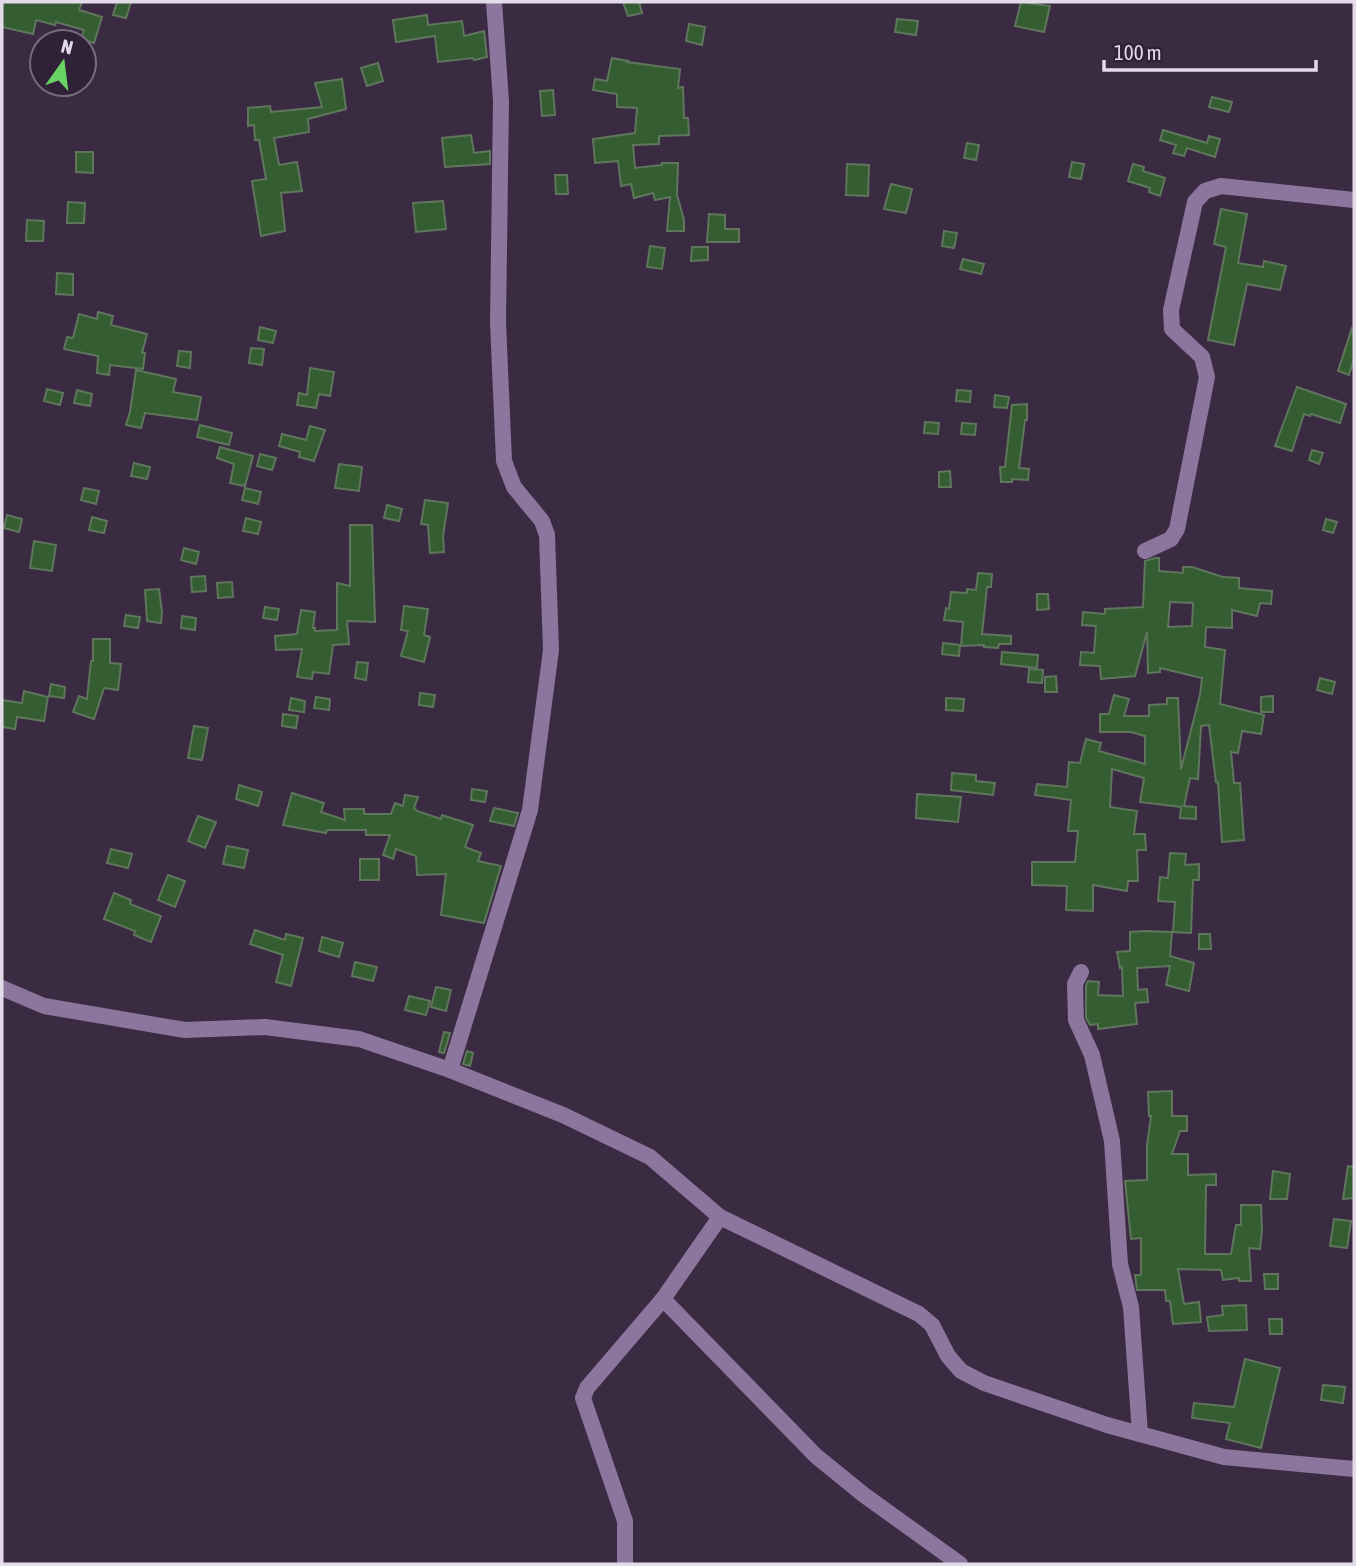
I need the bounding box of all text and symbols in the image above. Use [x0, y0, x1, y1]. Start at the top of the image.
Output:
north arrow [28, 28, 98, 98]
scale bar [1104, 28, 1316, 72]
text: N [59, 34, 75, 59]
text: 100 m [1114, 40, 1162, 64]

